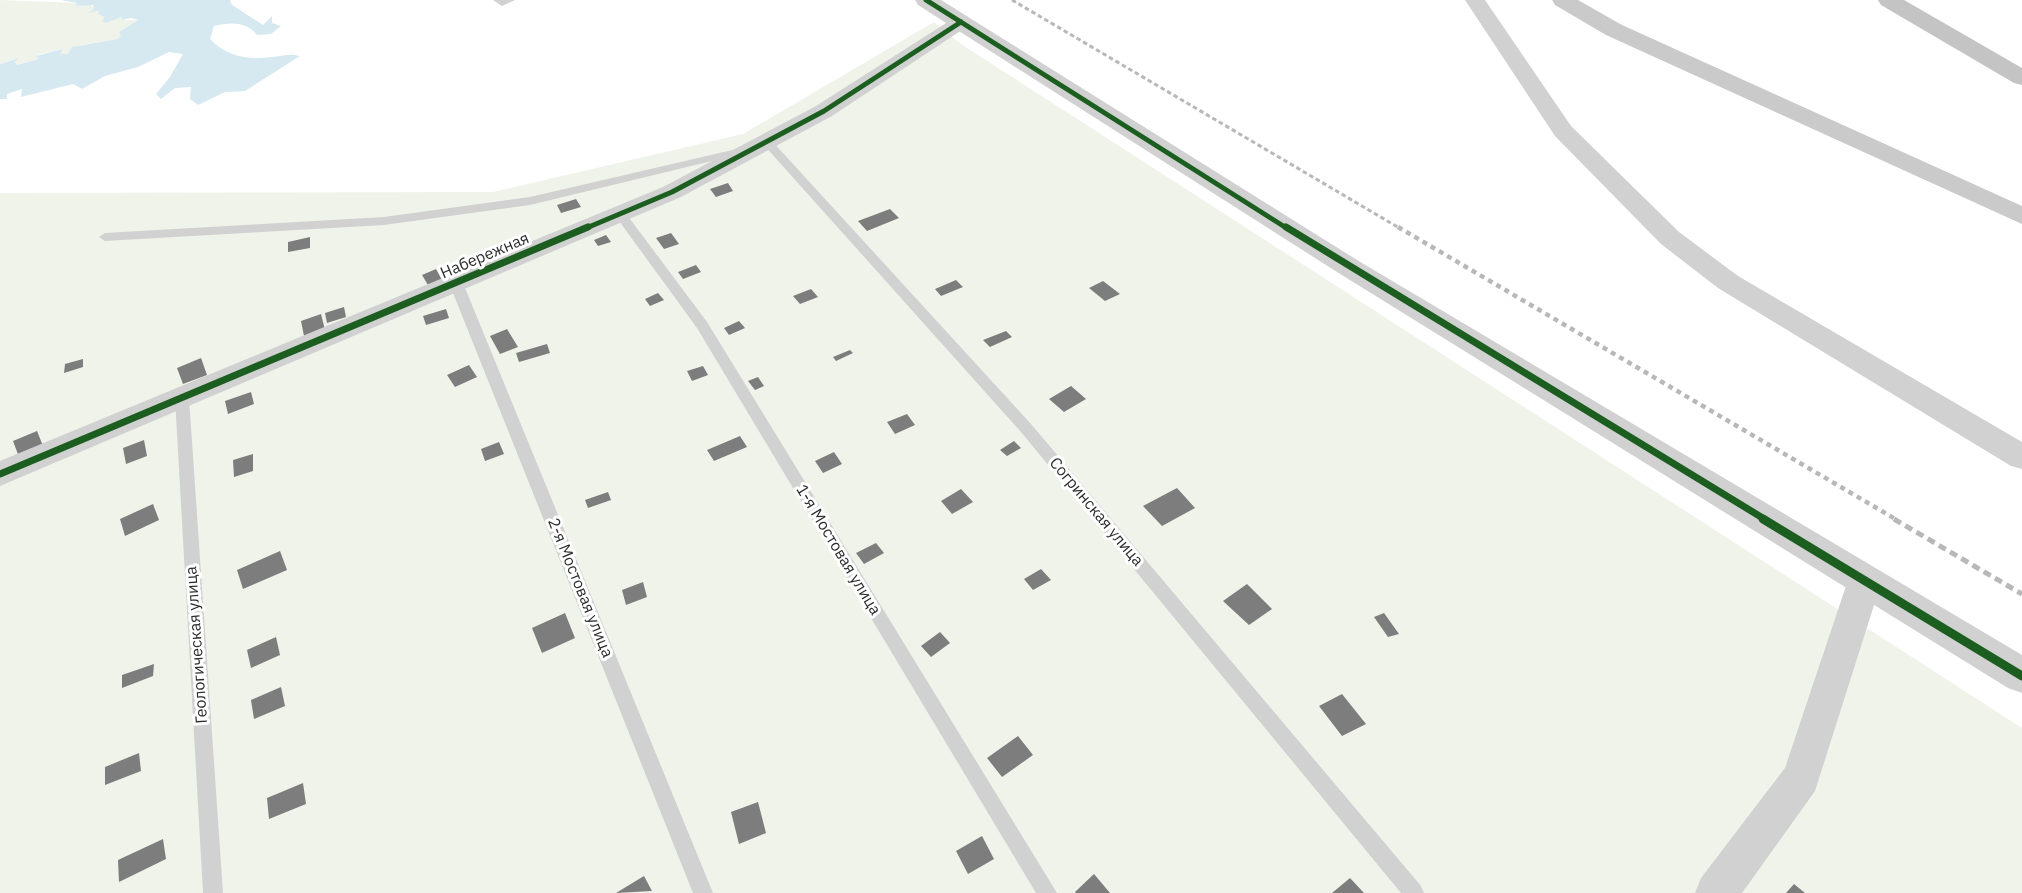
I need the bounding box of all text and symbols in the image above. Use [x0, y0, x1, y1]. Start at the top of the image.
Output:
street label: Набережная [438, 229, 532, 283]
street label: Согринская улица [1045, 454, 1147, 570]
street label: 1-я Мостовая улица [791, 481, 885, 619]
street label: 2-я Мостовая улица [543, 515, 617, 661]
street label: Геологическая улица [182, 566, 212, 724]

